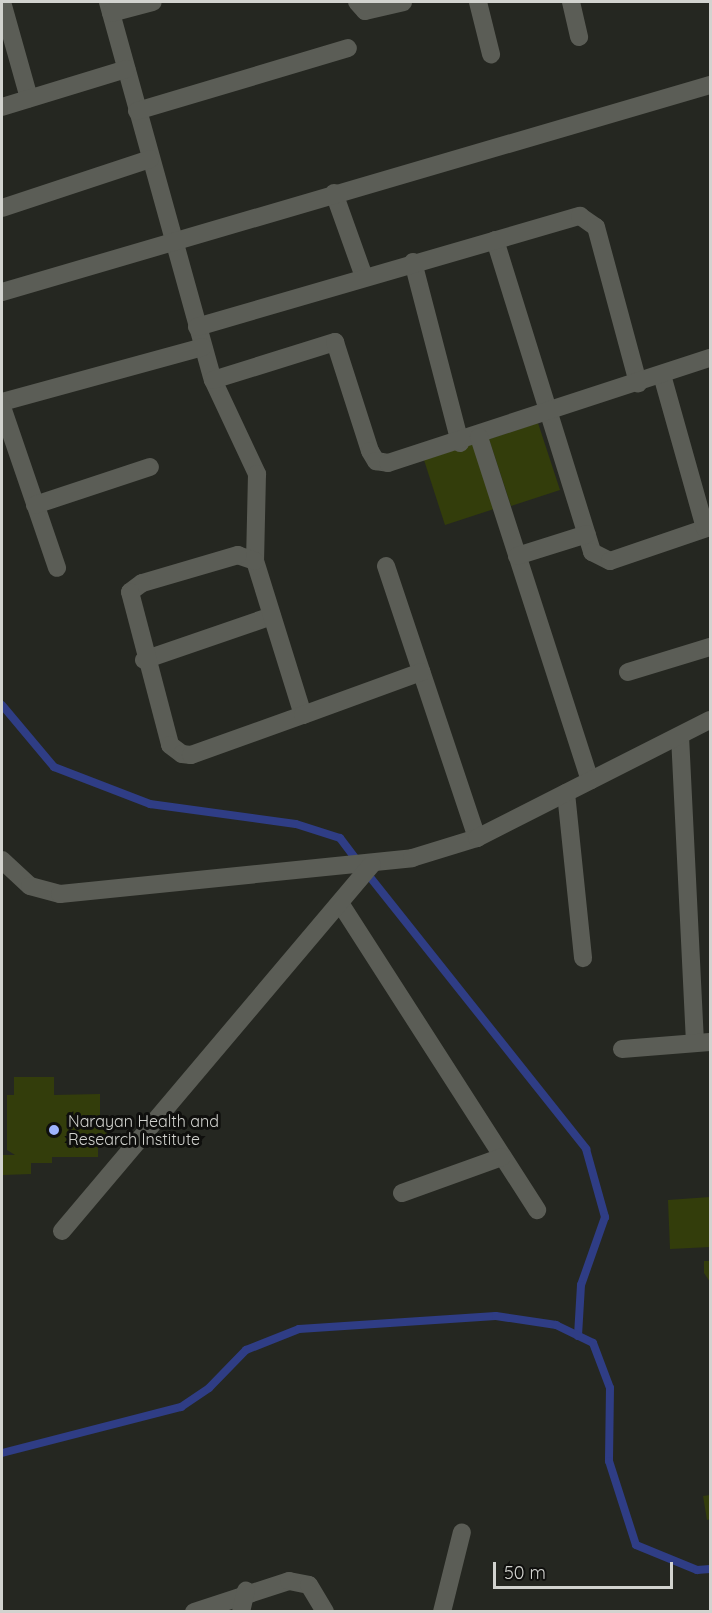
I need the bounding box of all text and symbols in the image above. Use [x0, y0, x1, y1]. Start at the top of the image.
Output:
place label: Narayan Health and Research Institute [68, 1111, 219, 1149]
marker: Narayan Health and Research Institute [45, 1121, 63, 1139]
scale bar [496, 1550, 676, 1588]
text: 50 m [504, 1561, 546, 1584]

